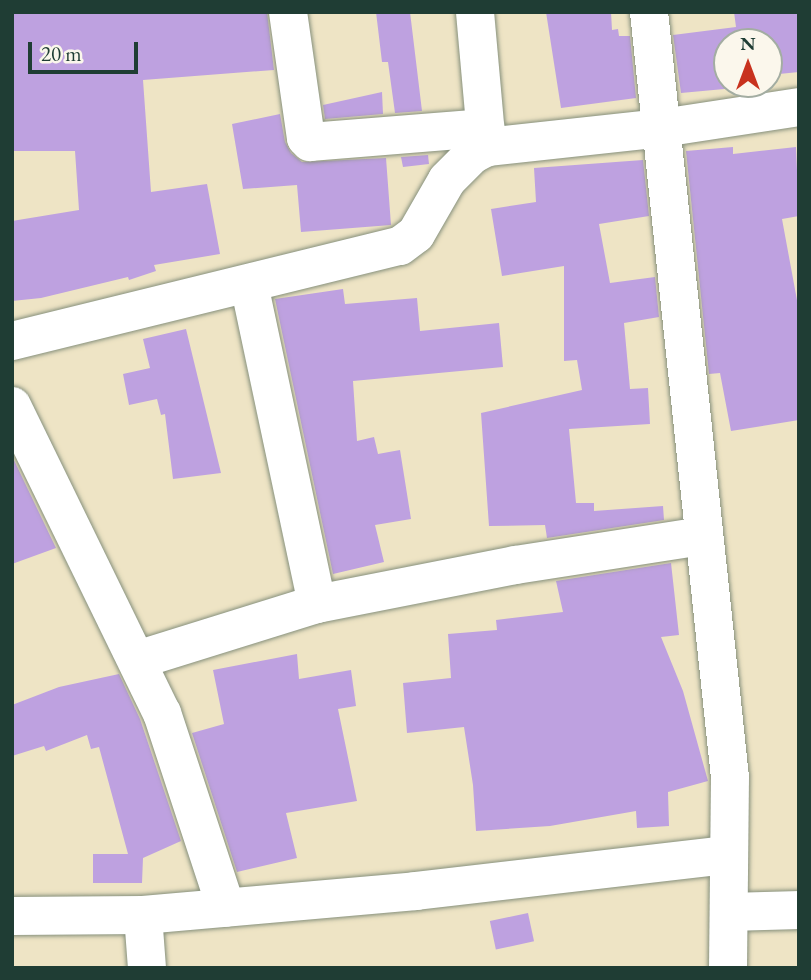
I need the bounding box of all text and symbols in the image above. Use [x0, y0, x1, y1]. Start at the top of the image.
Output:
scale bar [32, 28, 142, 72]
north arrow [713, 28, 783, 98]
text: N [740, 31, 756, 56]
text: 20 m [41, 40, 82, 67]

